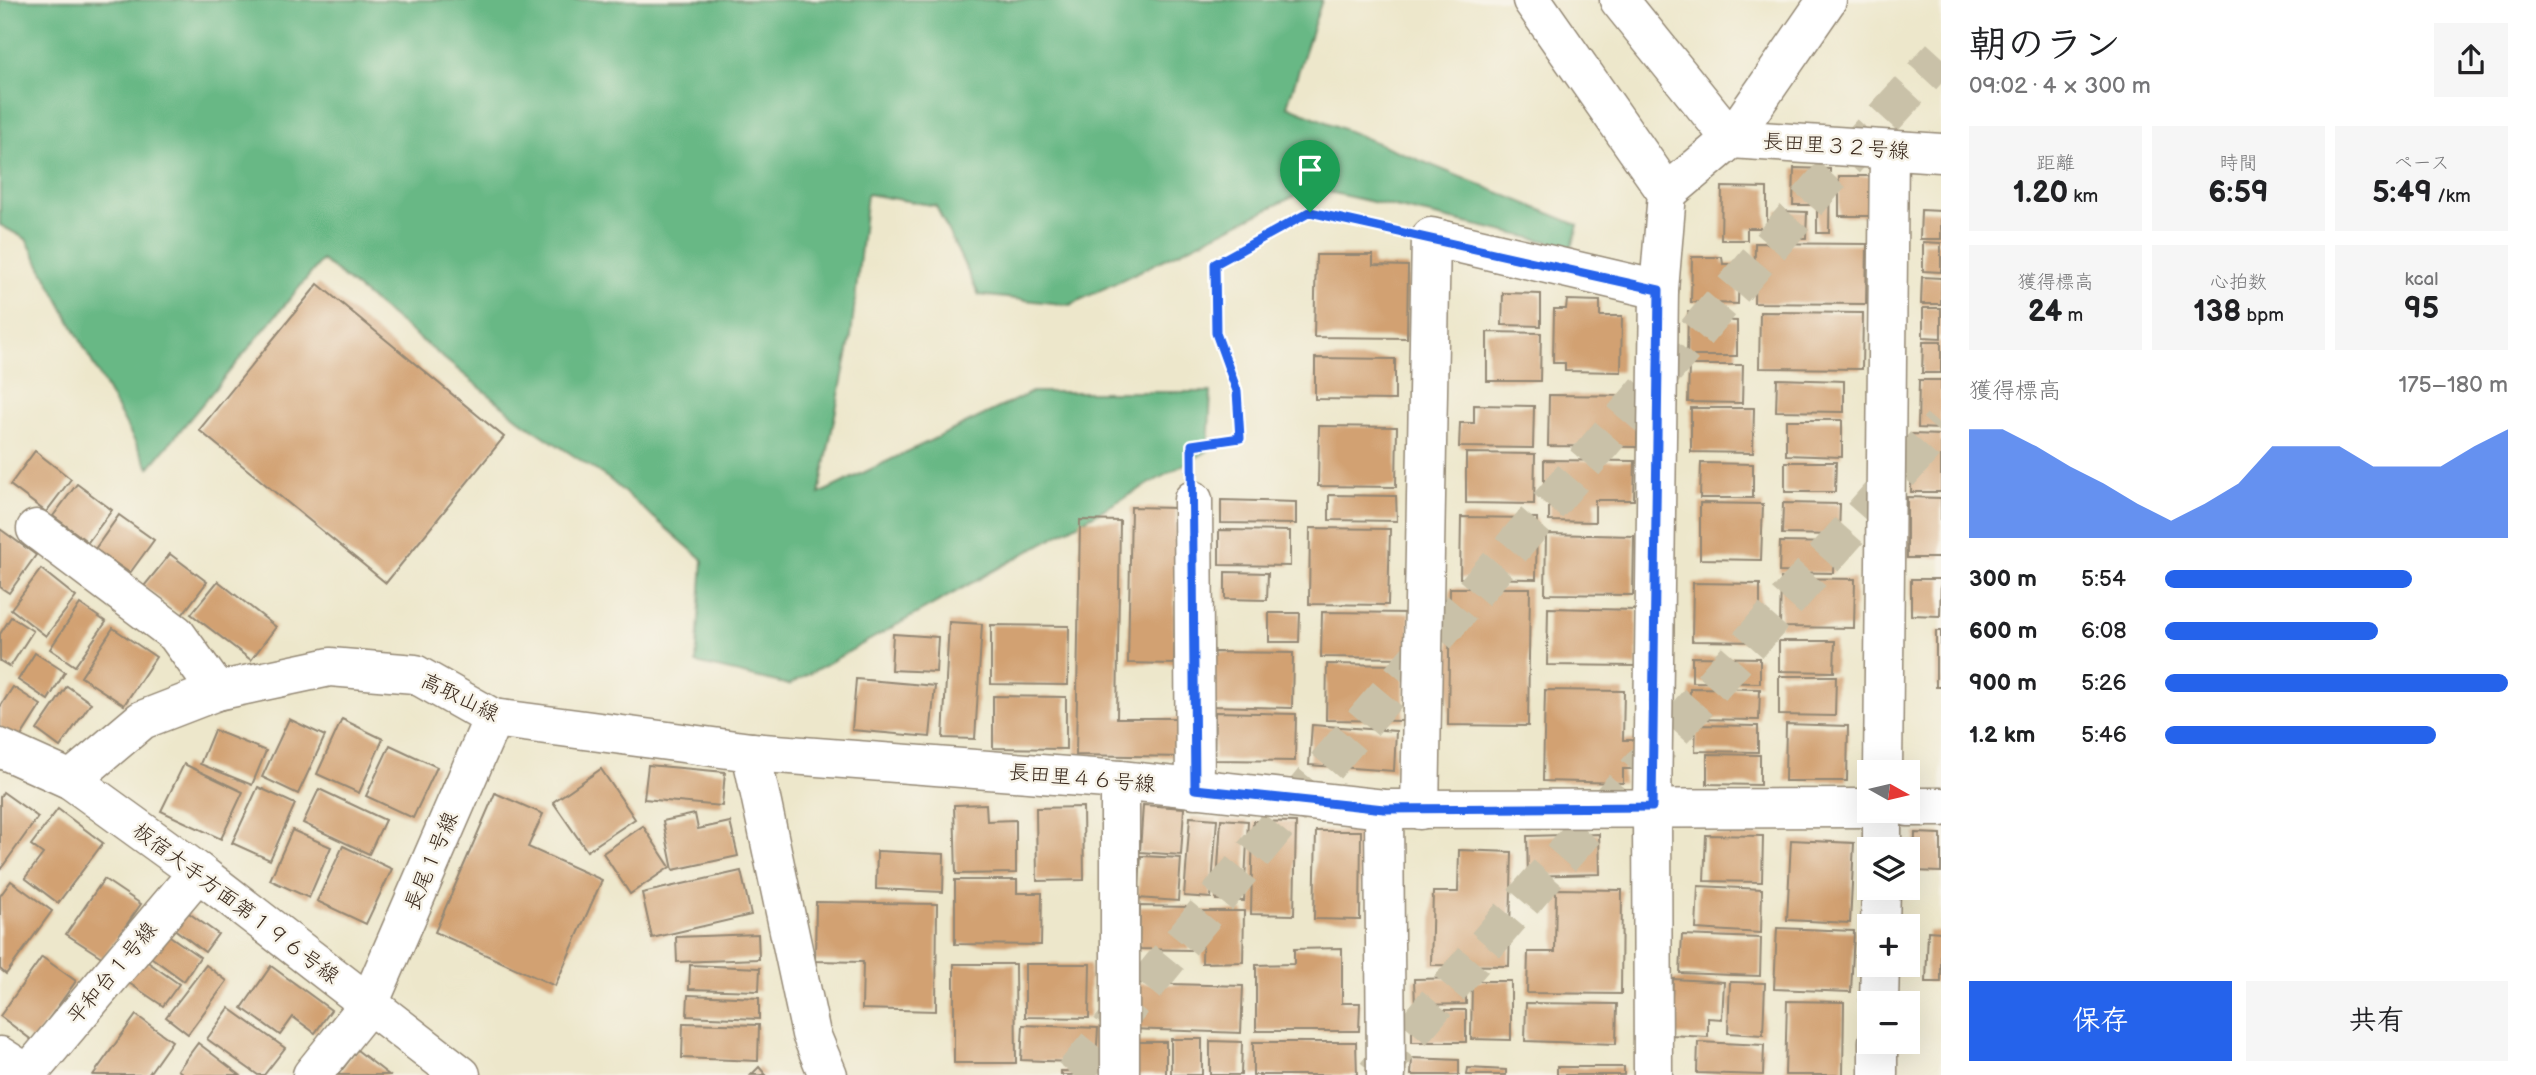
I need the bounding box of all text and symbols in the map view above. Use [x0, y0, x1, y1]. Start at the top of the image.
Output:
text: 朝のラン [1969, 23, 2121, 68]
button: share [2434, 23, 2508, 97]
text: 09:02 · 4 × 300 m [1969, 72, 2151, 100]
street label: 長田里３２号線 [1762, 129, 1910, 164]
pin [1280, 140, 1340, 212]
icon: arrive [1291, 151, 1329, 189]
text: 距離 [2036, 152, 2075, 175]
text: 時間 [2219, 152, 2258, 175]
text: ペース [2394, 152, 2449, 175]
text: 1.20 [2013, 175, 2068, 211]
text: 6:59 [2208, 175, 2269, 211]
text: 5:49 [2372, 175, 2432, 211]
text: km [2068, 185, 2098, 208]
text: /km [2432, 185, 2471, 208]
text: kcal [2404, 268, 2439, 291]
text: 獲得標高 [2017, 271, 2094, 294]
text: 心拍数 [2210, 271, 2267, 294]
text: 95 [2404, 291, 2439, 327]
text: 24 [2028, 294, 2062, 330]
text: 138 [2193, 294, 2241, 330]
text: m [2062, 304, 2083, 327]
text: bpm [2241, 304, 2284, 327]
text: 175–180 m [2398, 371, 2508, 399]
text: 獲得標高 [1969, 377, 2061, 405]
text: 300 m [1969, 565, 2037, 593]
text: 5:54 [2081, 565, 2126, 593]
text: 600 m [1969, 617, 2037, 645]
text: 6:08 [2081, 617, 2127, 645]
street label: 高取山線 [417, 668, 503, 727]
text: 900 m [1969, 669, 2037, 697]
text: 5:26 [2081, 669, 2126, 697]
text: 1.2 km [1969, 721, 2035, 749]
text: 5:46 [2081, 721, 2127, 749]
street label: 長田里４６号線 [1008, 760, 1156, 797]
north arrow [1857, 760, 1920, 822]
map controls [1857, 760, 1920, 1054]
street label: 長尾１号線 [399, 808, 463, 914]
street label: 板宿大手方面第１９６号線 [128, 818, 344, 989]
button: layers [1857, 837, 1920, 900]
button: + [1857, 914, 1920, 977]
street label: 平和台１号線 [62, 917, 162, 1030]
button: 保存 [1969, 981, 2232, 1061]
button: 共有 [2246, 981, 2508, 1061]
button: − [1857, 991, 1920, 1054]

